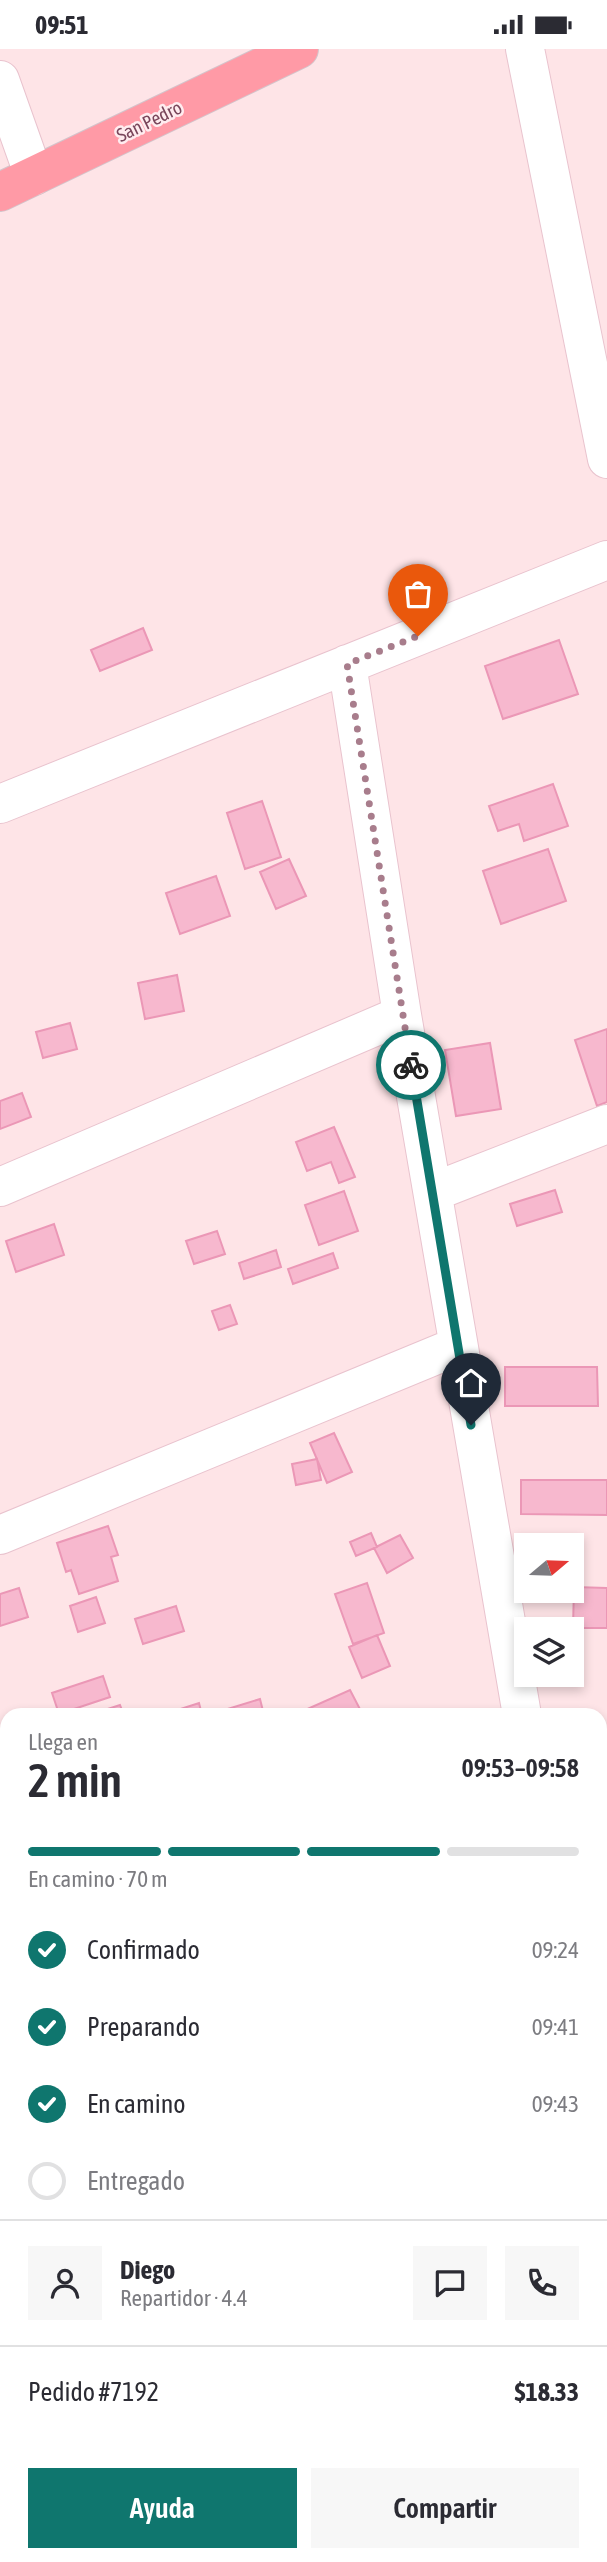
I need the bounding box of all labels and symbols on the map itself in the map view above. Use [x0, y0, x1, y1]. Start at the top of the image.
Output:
street label: San Pedro [113, 96, 185, 146]
pin [388, 564, 448, 636]
courier [376, 1030, 446, 1100]
pin [441, 1353, 501, 1425]
north arrow [514, 1533, 584, 1603]

